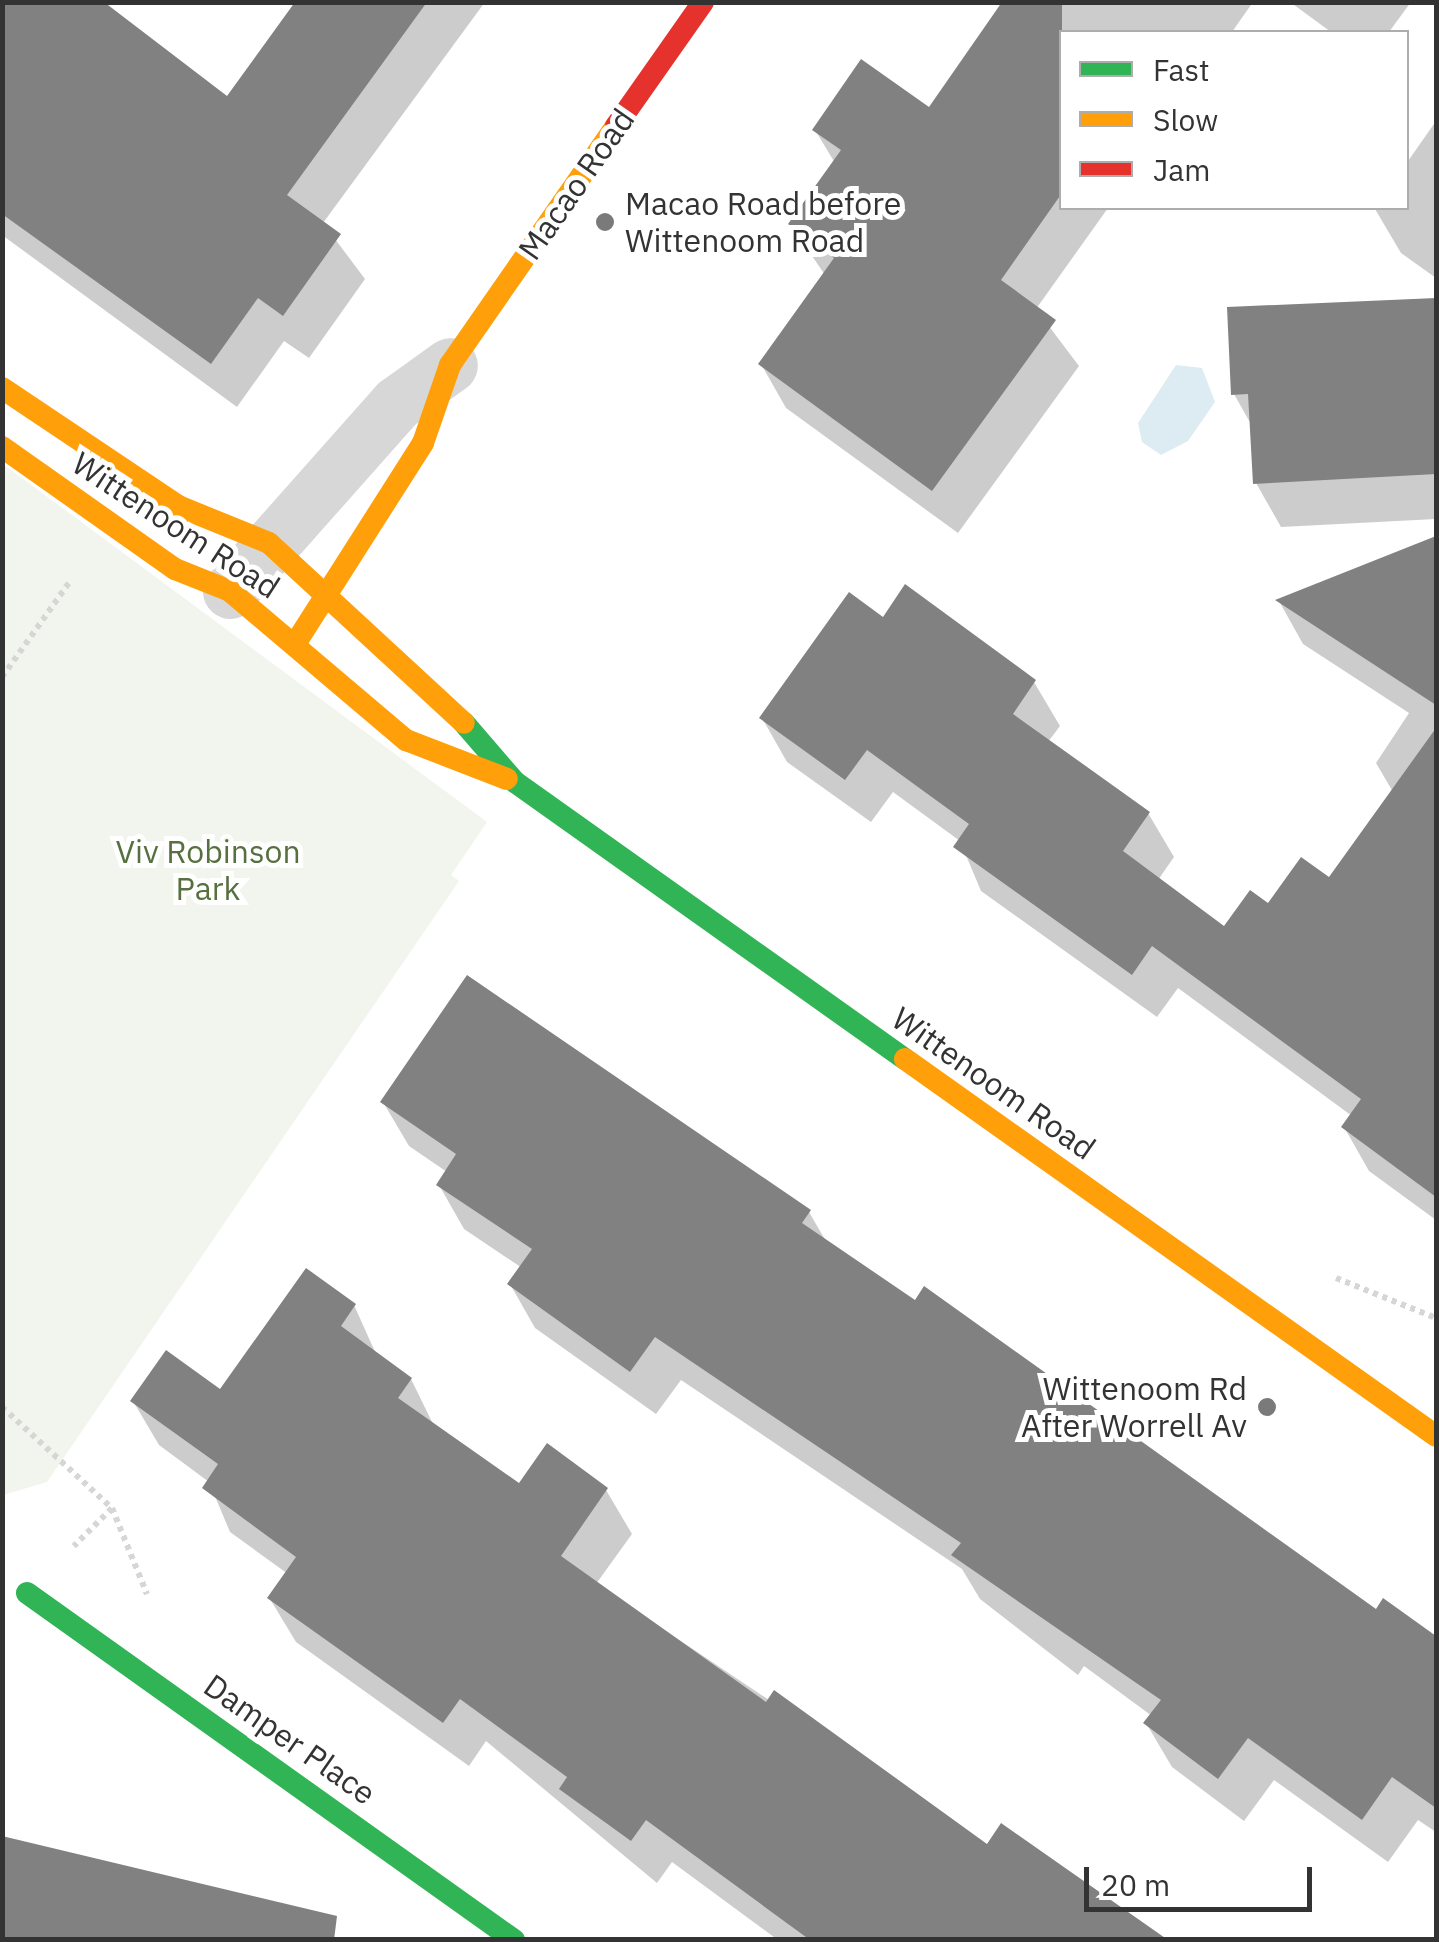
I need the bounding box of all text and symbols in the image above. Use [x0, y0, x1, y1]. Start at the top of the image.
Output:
legend [1059, 30, 1409, 210]
text: Fast [1153, 50, 1210, 89]
text: Slow [1153, 100, 1218, 139]
street label: Macao Road [510, 101, 642, 267]
text: Jam [1153, 150, 1211, 189]
place label: Macao Road before Wittenoom Road [625, 185, 901, 260]
marker: Macao Road before Wittenoom Road [594, 211, 616, 233]
street label: Wittenoom Road [65, 444, 287, 606]
park label: Viv Robinson Park [115, 833, 301, 908]
street label: Wittenoom Road [885, 999, 1103, 1167]
place label: Wittenoom Rd After Worrell Av [1021, 1370, 1247, 1445]
marker: Wittenoom Rd After Worrell Av [1256, 1396, 1278, 1418]
street label: Damper Place [197, 1666, 383, 1812]
scale bar [1089, 1847, 1316, 1909]
text: 20 m [1101, 1865, 1170, 1904]

